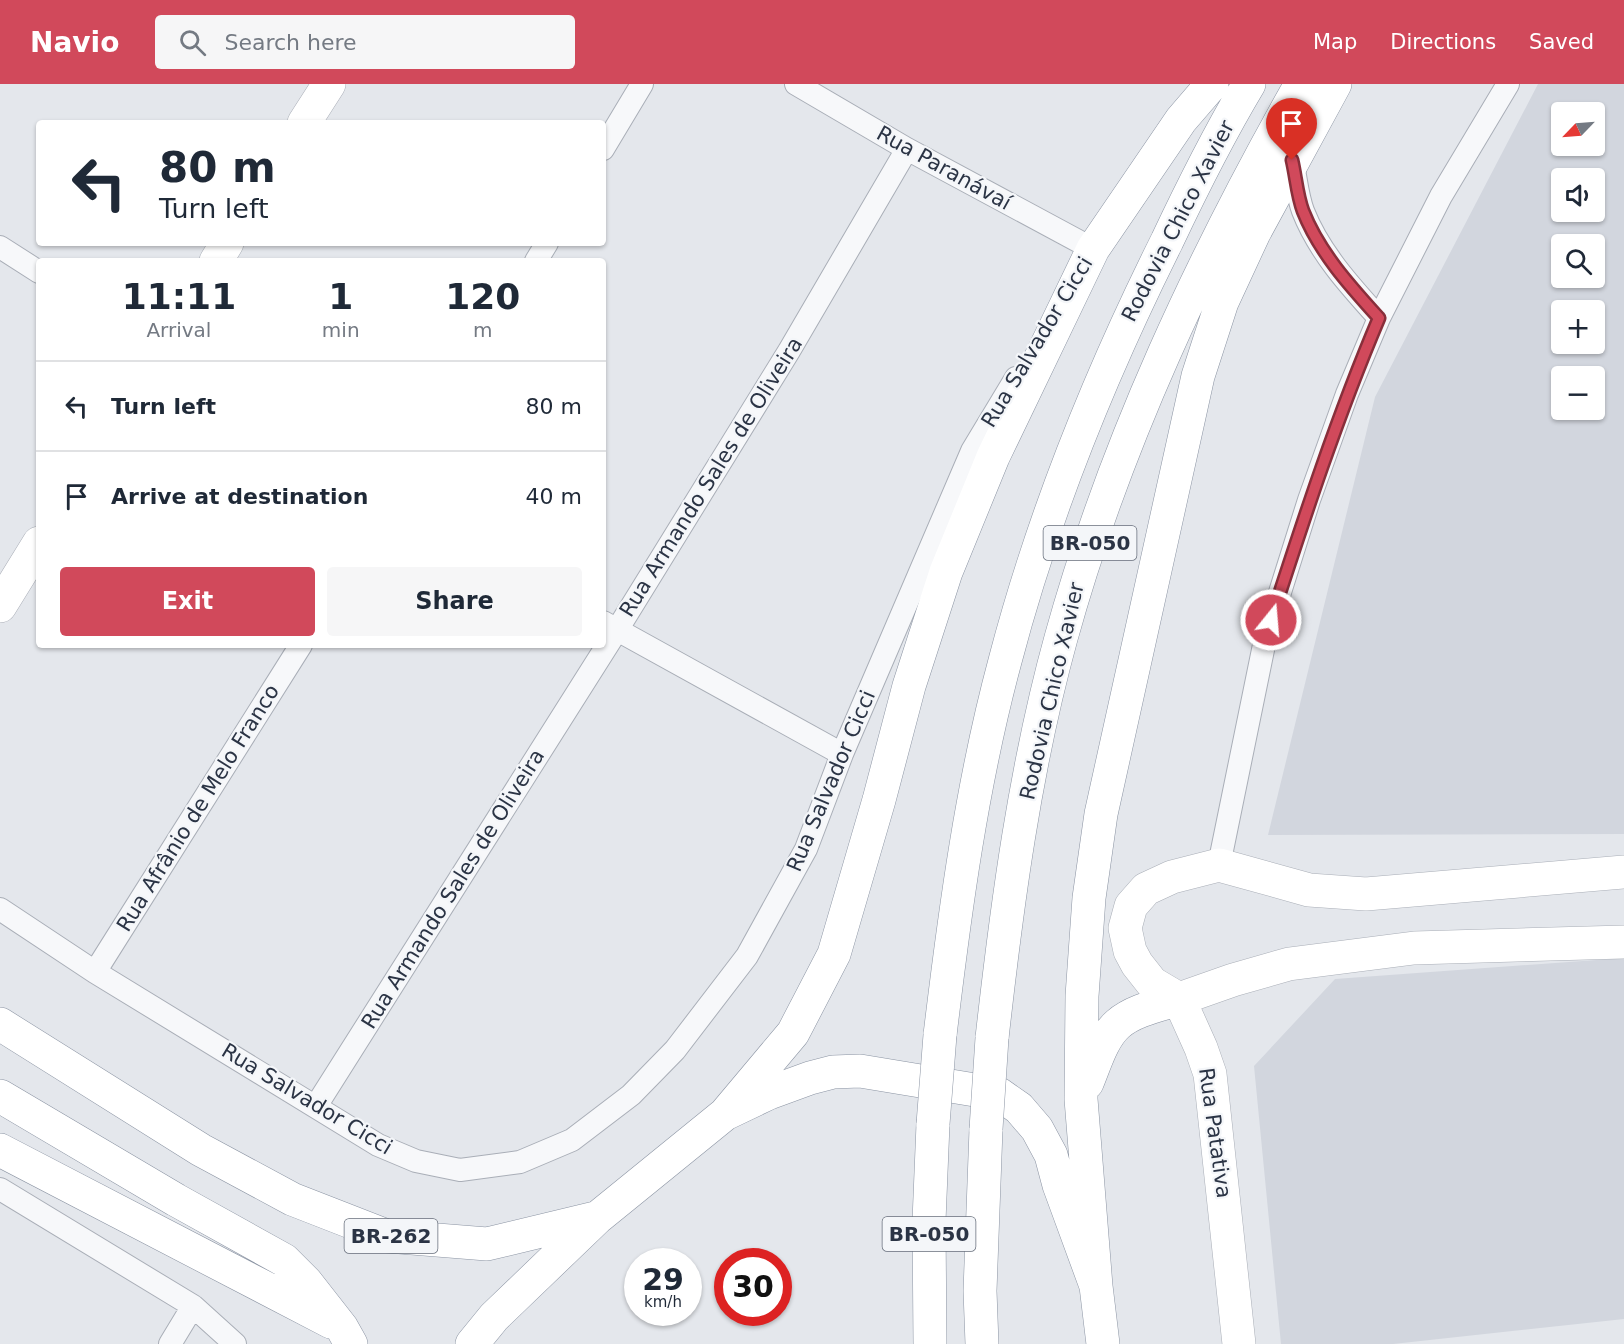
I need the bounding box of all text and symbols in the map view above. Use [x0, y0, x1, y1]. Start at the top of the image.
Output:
search box [155, 15, 575, 69]
text: Navio [30, 26, 119, 59]
icon: search [176, 26, 209, 59]
text: Search here [224, 30, 357, 55]
text: Map [1313, 30, 1357, 54]
text: Directions [1390, 30, 1496, 54]
text: Saved [1529, 30, 1594, 54]
pin [1266, 98, 1317, 160]
north arrow [1551, 102, 1605, 156]
map controls [1551, 102, 1605, 420]
icon: arrive [1275, 107, 1308, 140]
street label: Rodovia Chico Xavier [1117, 116, 1239, 326]
street label: Rua Paranávaí [873, 121, 1016, 215]
text: 80 m [159, 143, 276, 192]
icon: left [60, 144, 138, 222]
button: sound [1551, 168, 1605, 222]
text: Turn left [159, 193, 269, 224]
button: search [1551, 234, 1605, 288]
street label: Rua Salvador Cicci [977, 252, 1097, 432]
text: 11:11 [122, 276, 236, 317]
text: 1 [328, 276, 353, 317]
text: 120 [445, 276, 520, 317]
button: + [1551, 300, 1605, 354]
text: Arrival [146, 318, 211, 342]
text: min [322, 318, 360, 342]
text: m [473, 318, 493, 342]
street label: Rua Armando Sales de Oliveira [615, 333, 807, 621]
button: − [1551, 366, 1605, 420]
icon: left [60, 390, 93, 423]
text: Turn left [111, 394, 216, 419]
text: 80 m [526, 394, 582, 419]
icon: arrive [60, 480, 93, 513]
text: Arrive at destination [111, 484, 368, 509]
text: 40 m [526, 484, 582, 509]
road number: BR-050 [1044, 526, 1136, 560]
button: Exit [60, 567, 315, 636]
button: Share [327, 567, 582, 636]
street label: Rodovia Chico Xavier [1015, 580, 1089, 802]
position arrow [1239, 588, 1303, 652]
street label: Rua Afrânio de Melo Franco [112, 680, 284, 936]
street label: Rua Salvador Cicci [782, 687, 880, 875]
street label: Rua Armando Sales de Oliveira [357, 745, 549, 1033]
street label: Rua Salvador Cicci [217, 1039, 397, 1159]
street label: Rua Patativa [1194, 1066, 1236, 1200]
road number: BR-050 [882, 1217, 976, 1251]
road number: BR-262 [344, 1219, 438, 1253]
speed limit sign: 30 [714, 1248, 792, 1326]
text: 29 [642, 1262, 684, 1297]
text: km/h [644, 1293, 682, 1311]

